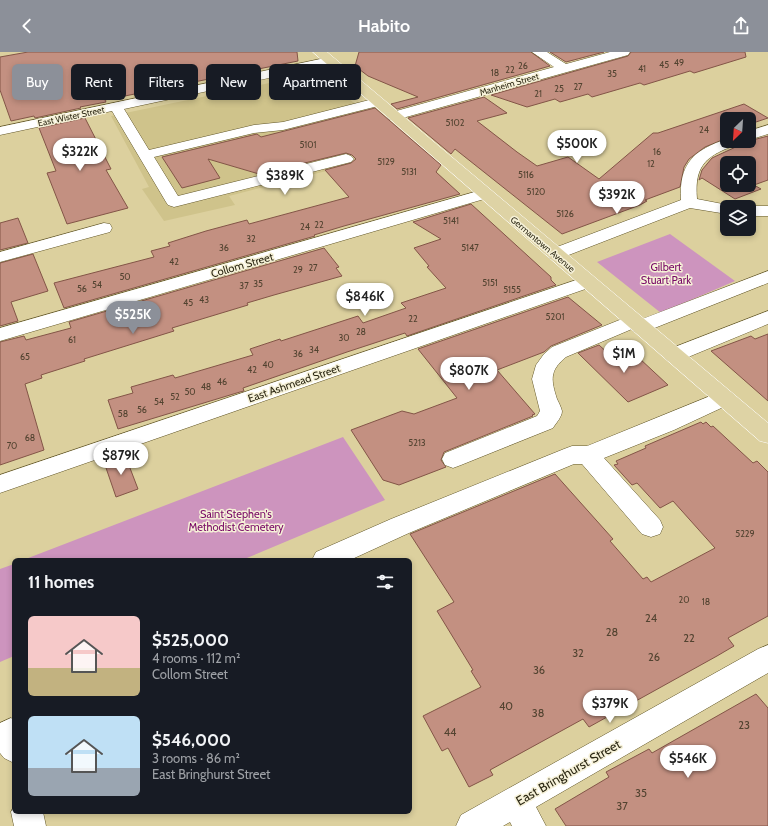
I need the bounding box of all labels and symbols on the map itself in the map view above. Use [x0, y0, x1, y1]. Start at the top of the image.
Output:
house number: 49 [674, 57, 684, 68]
house number: 45 [659, 59, 669, 70]
house number: 26 [518, 60, 528, 71]
house number: 41 [638, 63, 646, 74]
house number: 22 [505, 64, 515, 75]
house number: 18 [491, 67, 499, 78]
house number: 35 [607, 68, 617, 79]
street label: Manheim Street [478, 70, 540, 98]
house number: 27 [573, 81, 583, 92]
house number: 25 [554, 83, 564, 94]
house number: 21 [534, 88, 542, 99]
street label: East Wister Street [37, 104, 105, 128]
north arrow [720, 112, 756, 148]
house number: 5102 [446, 117, 465, 128]
house number: 24 [699, 124, 709, 135]
pin: $500K [549, 130, 605, 164]
pin: $322K [52, 138, 108, 172]
house number: 5101 [299, 139, 317, 150]
house number: 16 [653, 146, 661, 157]
house number: 5129 [377, 156, 395, 167]
house number: 12 [647, 158, 655, 169]
pin: $389K [257, 162, 313, 196]
house number: 5131 [401, 166, 417, 177]
house number: 5116 [518, 169, 534, 180]
pin: $392K [589, 181, 645, 215]
house number: 5120 [527, 186, 545, 197]
house number: 5126 [556, 208, 574, 219]
street label: Germantown Avenue [509, 214, 578, 274]
house number: 5141 [443, 215, 459, 226]
house number: 22 [314, 219, 324, 230]
house number: 24 [300, 221, 310, 232]
house number: 32 [246, 233, 256, 244]
house number: 36 [219, 242, 229, 253]
house number: 5147 [461, 242, 479, 253]
street label: Collom Street [209, 249, 275, 281]
house number: 42 [169, 256, 179, 267]
park label: Gilbert Stuart Park [641, 260, 691, 287]
house number: 27 [308, 262, 318, 273]
house number: 29 [293, 264, 303, 275]
house number: 50 [119, 271, 131, 282]
house number: 5151 [482, 277, 498, 288]
house number: 35 [253, 278, 263, 289]
house number: 54 [92, 279, 102, 290]
house number: 37 [239, 280, 249, 291]
house number: 56 [77, 283, 87, 294]
pin: $846K [337, 283, 393, 317]
house number: 5155 [503, 284, 521, 295]
house number: 43 [199, 294, 209, 305]
house number: 45 [183, 297, 193, 308]
pin: $525K [105, 301, 161, 335]
house number: 5201 [546, 311, 564, 322]
house number: 22 [408, 313, 418, 324]
house number: 28 [356, 326, 366, 337]
house number: 30 [338, 332, 350, 343]
house number: 61 [68, 334, 76, 345]
pin: $1M [605, 340, 643, 374]
house number: 34 [309, 344, 319, 355]
house number: 36 [293, 348, 303, 359]
house number: 65 [20, 351, 30, 362]
pin: $807K [441, 357, 497, 391]
house number: 40 [262, 359, 274, 370]
street label: East Ashmead Street [246, 361, 342, 405]
house number: 42 [247, 364, 257, 375]
house number: 46 [217, 376, 227, 387]
house number: 48 [201, 381, 211, 392]
house number: 50 [184, 386, 196, 397]
house number: 52 [170, 391, 180, 402]
house number: 54 [154, 396, 164, 407]
house number: 56 [137, 404, 147, 415]
house number: 58 [118, 408, 128, 419]
house number: 68 [25, 432, 35, 443]
house number: 5213 [408, 437, 426, 448]
house number: 70 [7, 440, 17, 451]
pin: $879K [93, 442, 149, 476]
park label: Saint Stephen's Methodist Cemetery [188, 507, 284, 534]
house number: 5229 [735, 528, 755, 539]
house number: 20 [679, 594, 690, 605]
house number: 18 [702, 596, 710, 607]
house number: 24 [645, 611, 658, 625]
house number: 28 [606, 625, 618, 639]
house number: 22 [683, 631, 695, 645]
house number: 32 [572, 646, 584, 660]
house number: 26 [648, 650, 660, 664]
house number: 36 [533, 663, 545, 677]
pin: $379K [582, 690, 638, 724]
house number: 40 [499, 699, 513, 713]
house number: 38 [532, 706, 544, 720]
house number: 23 [738, 718, 750, 732]
house number: 44 [444, 725, 457, 739]
street label: East Bringhurst Street [513, 735, 624, 809]
pin: $546K [660, 745, 716, 779]
house number: 35 [635, 786, 647, 800]
house number: 37 [616, 799, 628, 813]

